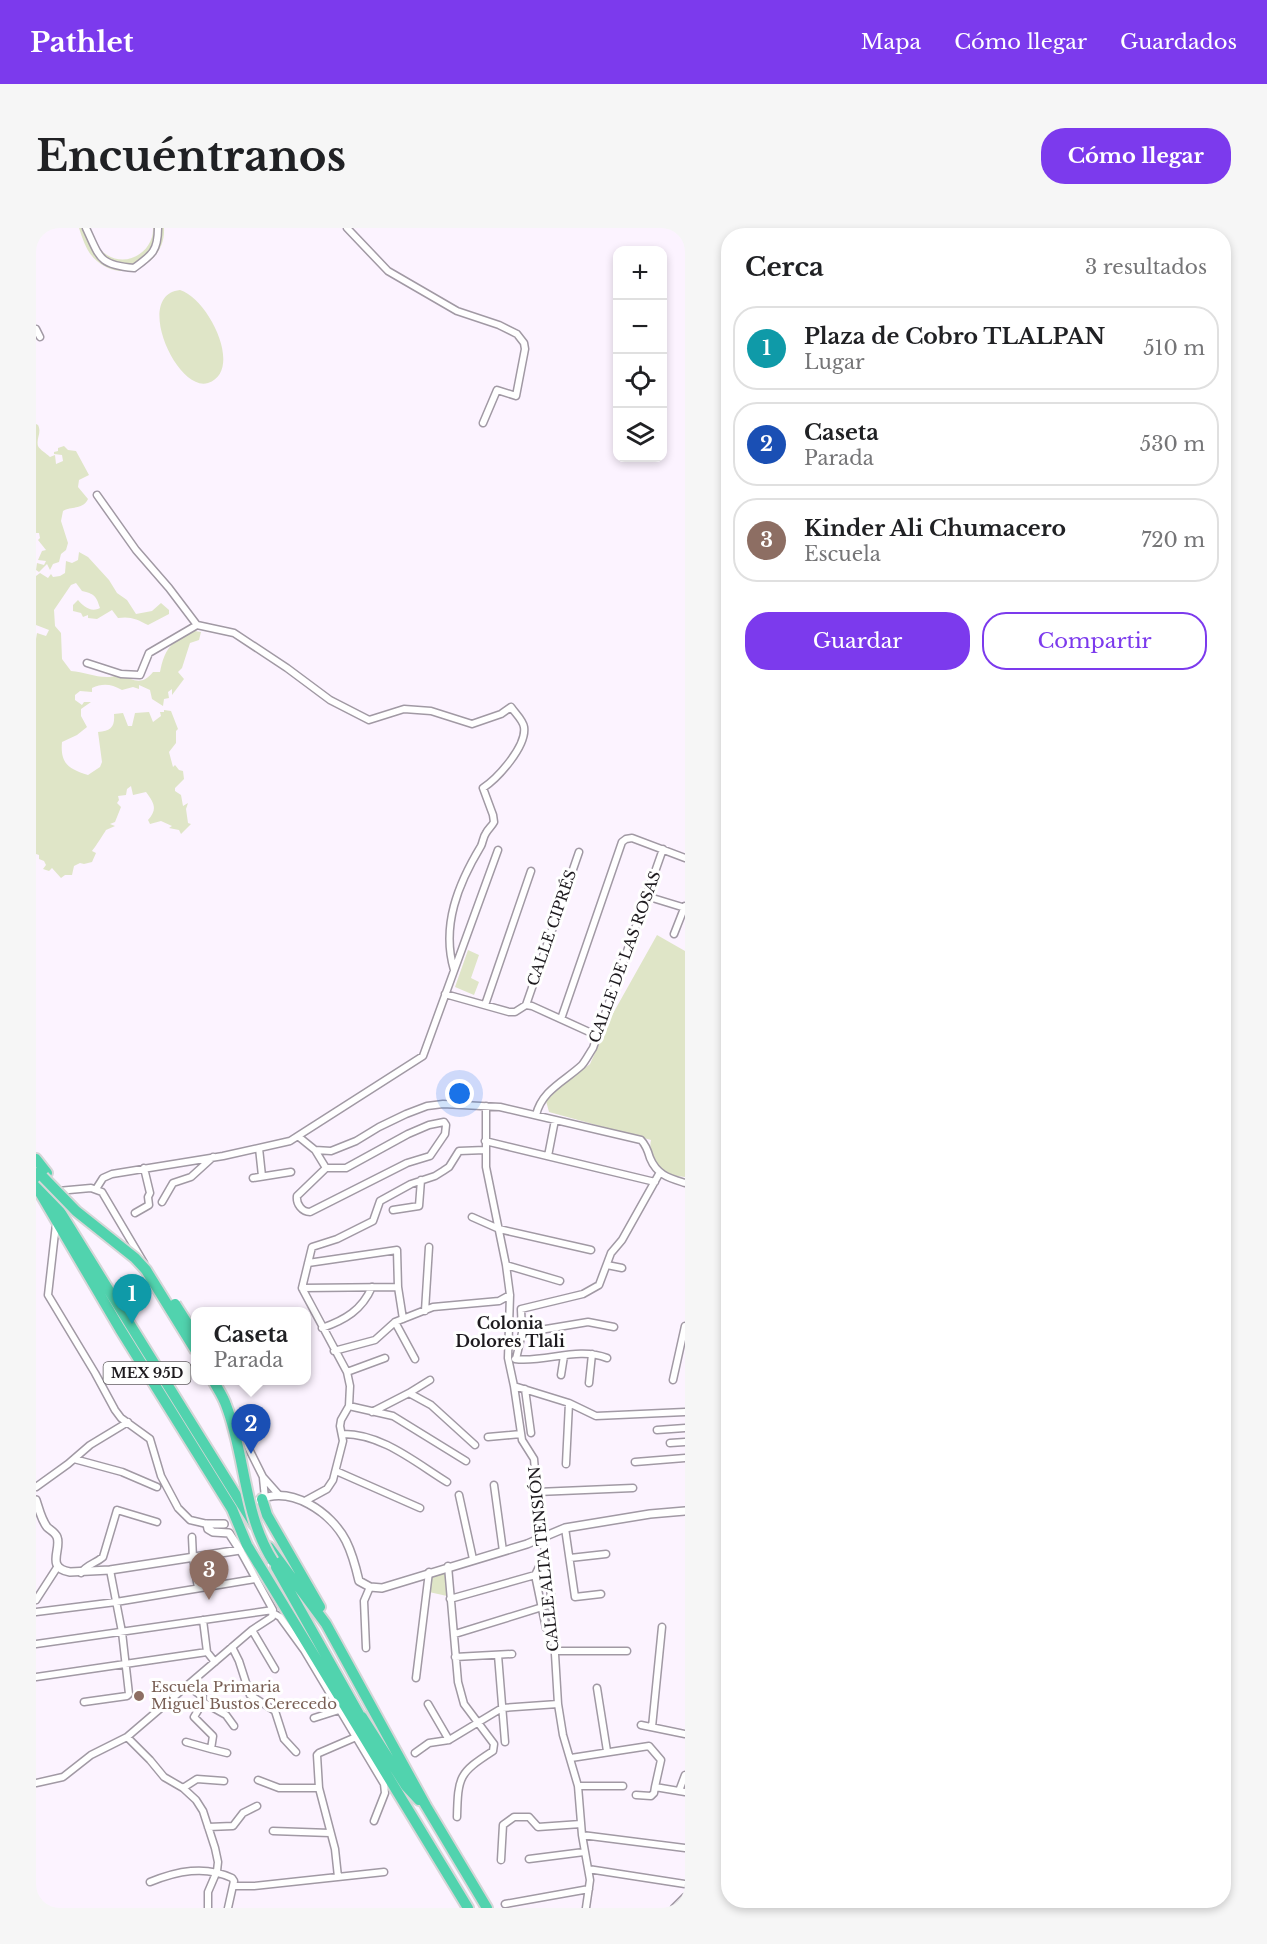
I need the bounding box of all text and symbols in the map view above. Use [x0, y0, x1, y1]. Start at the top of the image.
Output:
text: Pathlet [30, 25, 134, 60]
text: Mapa [861, 29, 921, 55]
text: Cómo llegar [954, 29, 1087, 55]
text: Guardados [1120, 29, 1237, 55]
button: Cómo llegar [1041, 128, 1231, 184]
text: Encuéntranos [36, 130, 346, 182]
map controls [613, 246, 667, 462]
button: + [613, 246, 667, 300]
text: Cerca [745, 251, 824, 283]
text: 3 resultados [1085, 255, 1207, 279]
button: − [613, 300, 667, 354]
text: Plaza de Cobro TLALPAN [804, 323, 1105, 350]
text: 1 [762, 336, 771, 360]
text: 510 m [1143, 336, 1205, 360]
text: Lugar [804, 350, 865, 374]
button: locate [613, 354, 667, 408]
button: layers [613, 408, 667, 462]
text: Caseta [804, 419, 879, 446]
text: 2 [760, 432, 773, 456]
text: 530 m [1140, 432, 1205, 456]
text: Parada [804, 446, 874, 470]
text: Kinder Ali Chumacero [804, 515, 1066, 542]
text: 3 [760, 528, 773, 552]
text: 720 m [1141, 528, 1205, 552]
text: Escuela [804, 542, 881, 566]
button: Guardar [745, 612, 970, 670]
button: Compartir [982, 612, 1207, 670]
street label: CALLE CIPRÉS [523, 867, 580, 988]
street label: CALLE DE LAS ROSAS [585, 868, 665, 1045]
your location [445, 1079, 474, 1108]
pin: 1 [112, 1274, 152, 1324]
popup [191, 1307, 311, 1385]
district label: Colonia Dolores Tlali [455, 1313, 565, 1351]
text: Caseta [214, 1321, 288, 1348]
text: Parada [214, 1348, 283, 1372]
road number: MEX 95D [104, 1362, 190, 1384]
pin: 2 [232, 1404, 270, 1454]
street label: CALLE ALTA TENSIÓN [524, 1465, 563, 1653]
pin: 3 [190, 1550, 228, 1600]
place label: Escuela Primaria Miguel Bustos Cerecedo [151, 1677, 337, 1713]
marker: Escuela Primaria Miguel Bustos Cerecedo [132, 1689, 146, 1703]

